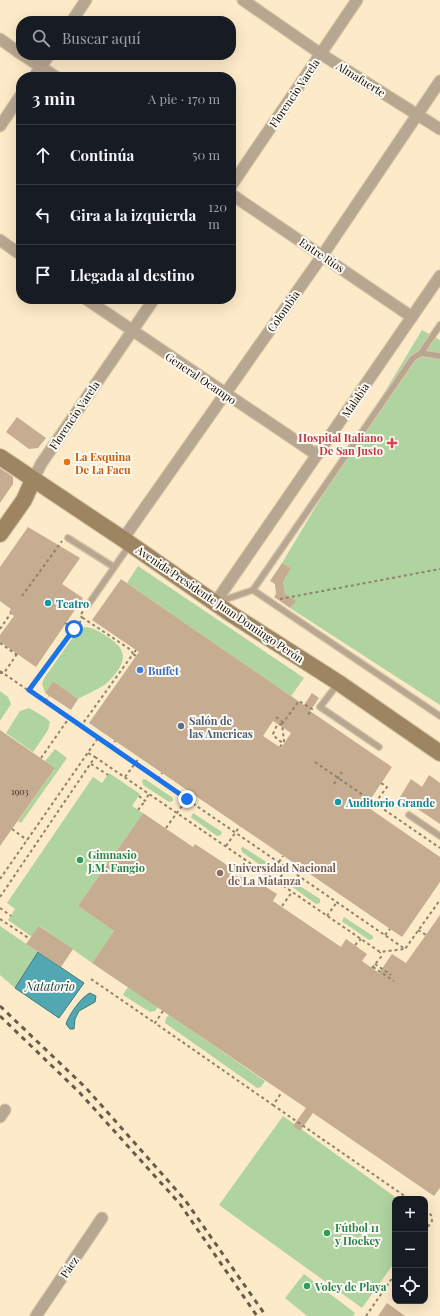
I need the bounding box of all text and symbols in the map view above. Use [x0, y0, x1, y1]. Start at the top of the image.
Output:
search box [16, 16, 236, 60]
icon: search [30, 27, 52, 49]
text: Buscar aquí [62, 28, 141, 48]
street label: Florencio Varela [266, 55, 323, 130]
street label: Almafuerte [333, 57, 389, 100]
text: 3 min [32, 87, 75, 109]
text: A pie · 170 m [148, 90, 220, 107]
icon: ahead [32, 144, 54, 166]
text: Continúa [70, 145, 134, 165]
text: 50 m [192, 146, 220, 163]
text: 120 m [208, 198, 227, 232]
icon: left [32, 204, 54, 226]
text: Gira a la izquierda [70, 205, 196, 225]
street label: Entre Ríos [296, 234, 348, 276]
icon: arrive [32, 264, 54, 286]
text: Llegada al destino [70, 265, 194, 285]
street label: Colombia [263, 287, 303, 335]
street label: General Ocampo [162, 349, 240, 407]
street label: Florencio Varela [46, 377, 103, 452]
street label: Malabia [338, 379, 372, 420]
place label: Hospital Italiano De San Justo [298, 430, 383, 458]
marker: Hospital Italiano De San Justo [386, 437, 398, 449]
place label: La Esquina De La Facu [75, 449, 131, 477]
marker: La Esquina De La Facu [62, 457, 72, 467]
street label: Avenida Presidente Juan Domingo Perón [132, 542, 307, 666]
place label: Teatro [56, 596, 89, 611]
marker: Teatro [43, 598, 53, 608]
route start [65, 620, 83, 638]
place label: Buffet [148, 663, 179, 678]
marker: Buffet [135, 665, 145, 675]
place label: Salón de las Americas [189, 713, 253, 741]
marker: Salón de las Americas [176, 721, 186, 731]
house number: 1903 [11, 785, 29, 797]
route end [178, 790, 196, 808]
place label: Auditorio Grande [345, 795, 435, 810]
marker: Auditorio Grande [333, 797, 343, 807]
place label: Gimnasio J.M. Fangio [87, 847, 145, 875]
marker: Gimnasio J.M. Fangio [75, 855, 85, 865]
place label: Universidad Nacional de La Matanza [228, 860, 337, 888]
marker: Universidad Nacional de La Matanza [215, 868, 225, 878]
water label: Natatorio [24, 978, 75, 994]
map controls [392, 1196, 428, 1304]
button: + [392, 1196, 428, 1232]
place label: Fútbol 11 y Hockey [334, 1220, 381, 1248]
marker: Fútbol 11 y Hockey [322, 1228, 332, 1238]
button: − [392, 1232, 428, 1268]
street label: Páez [56, 1253, 82, 1281]
button: locate [392, 1268, 428, 1304]
place label: Voley de Playa [314, 1279, 387, 1294]
marker: Voley de Playa [302, 1281, 312, 1291]

